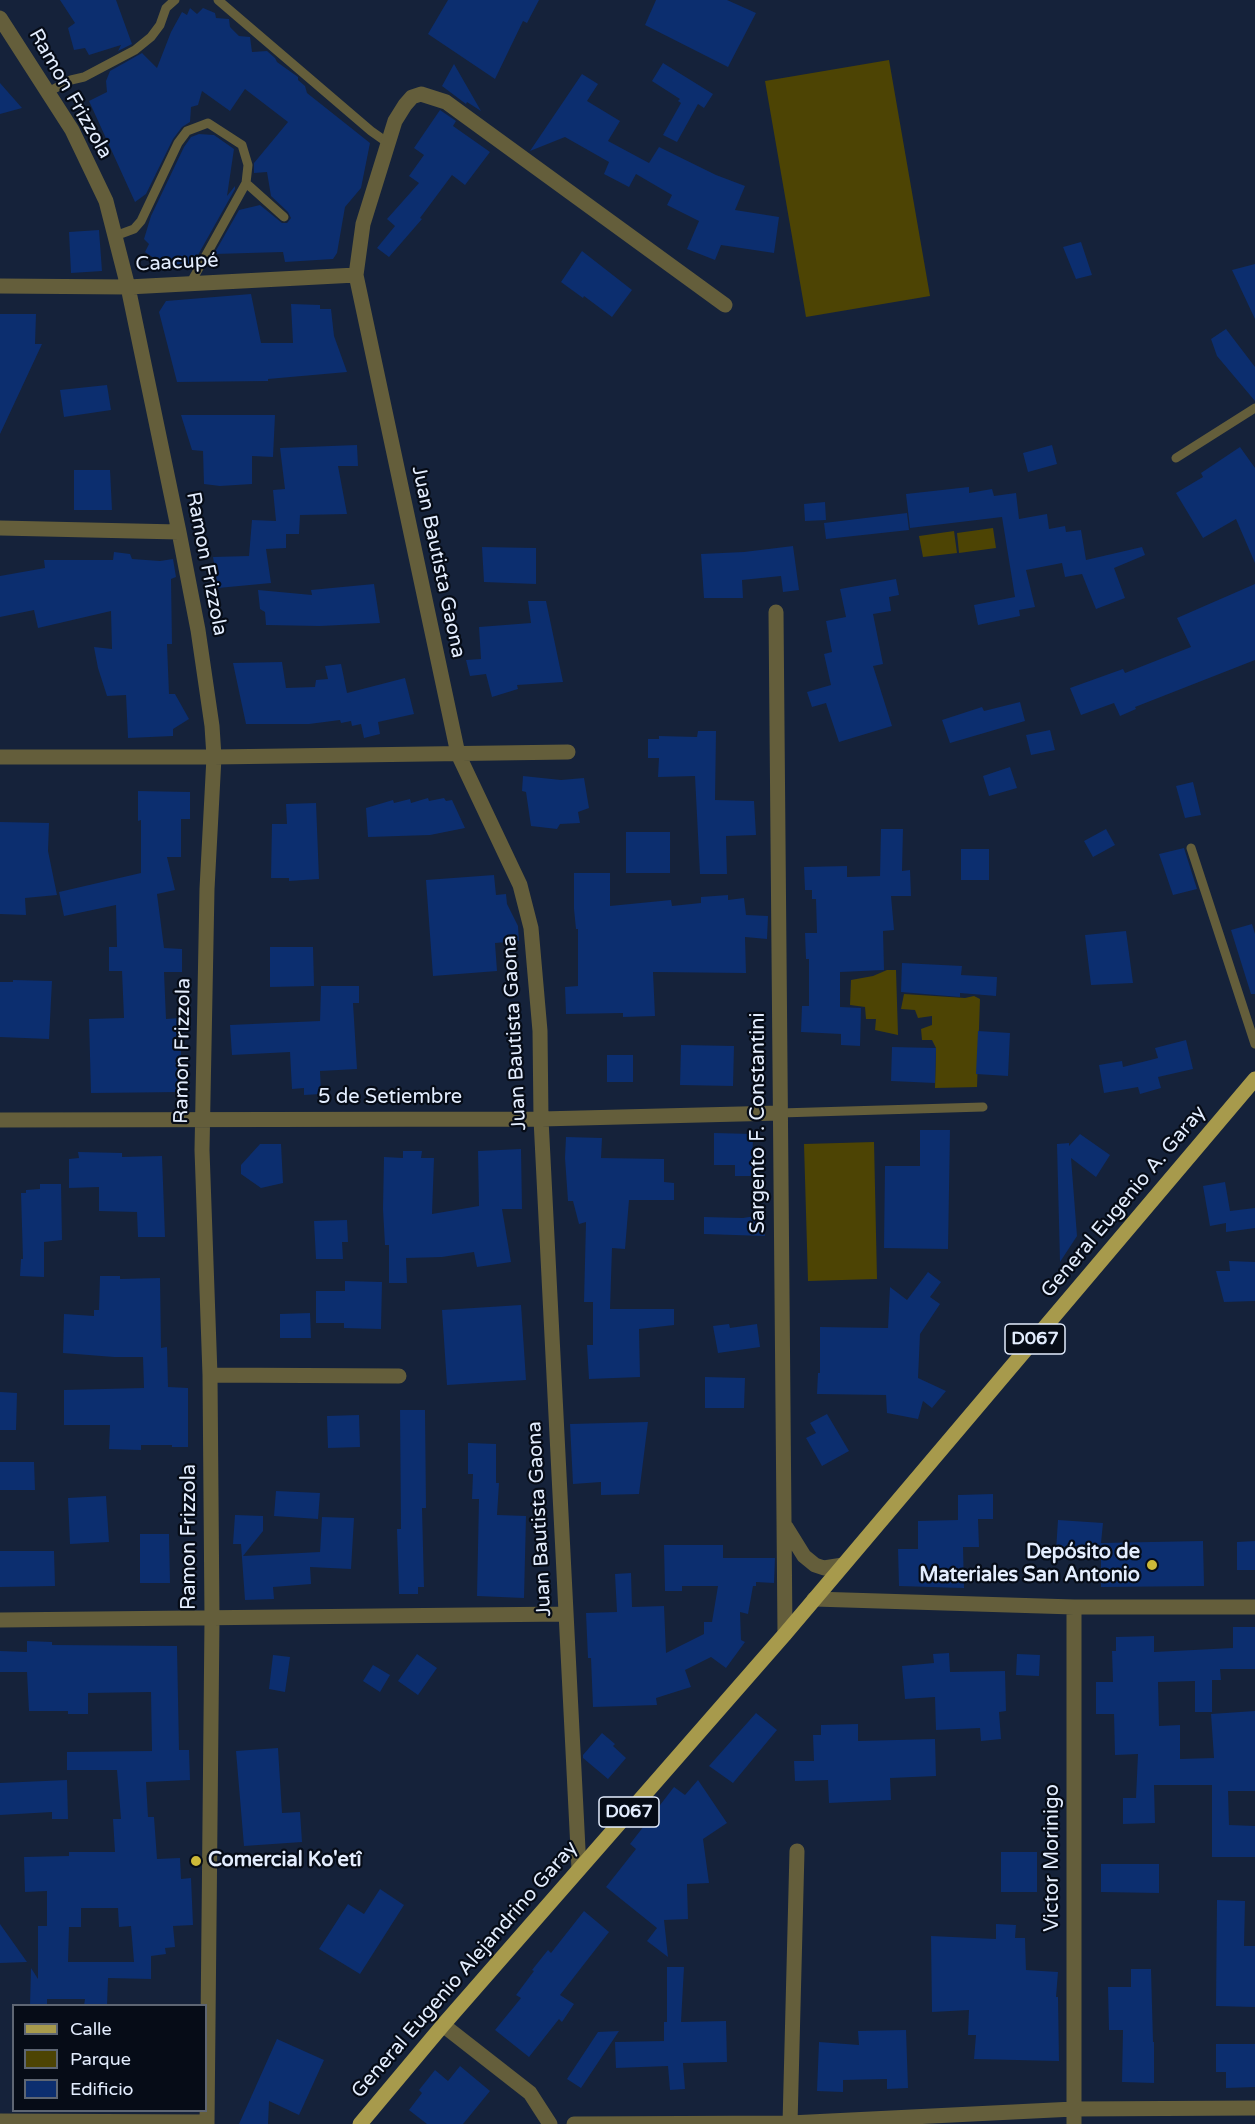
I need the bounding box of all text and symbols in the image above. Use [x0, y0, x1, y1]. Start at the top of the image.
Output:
street label: Ramon Frizzola [23, 25, 117, 163]
street label: Caacupé [135, 249, 219, 277]
street label: Juan Bautista Gaona [406, 464, 470, 660]
street label: Ramon Frizzola [180, 490, 232, 638]
street label: Juan Bautista Gaona [498, 935, 532, 1131]
street label: Ramon Frizzola [170, 978, 196, 1124]
street label: Sargento F. Constantini [747, 1013, 771, 1233]
street label: 5 de Setiembre [318, 1086, 462, 1110]
street label: General Eugenio A. Garay [1037, 1101, 1211, 1303]
road number: D067 [1005, 1324, 1065, 1354]
street label: Juan Bautista Gaona [523, 1421, 557, 1617]
street label: Ramon Frizzola [178, 1464, 202, 1610]
place label: Depósito de Materiales San Antonio [919, 1541, 1140, 1588]
marker: Depósito de Materiales San Antonio [1145, 1558, 1159, 1572]
street label: Victor Morinigo [1041, 1784, 1065, 1932]
road number: D067 [599, 1797, 659, 1827]
street label: General Eugenio Alejandrino Garay [347, 1837, 583, 2103]
place label: Comercial Ko'etî [208, 1849, 362, 1873]
marker: Comercial Ko'etî [189, 1854, 203, 1868]
legend [12, 2004, 207, 2112]
text: Calle [70, 2018, 112, 2040]
text: Parque [70, 2048, 131, 2070]
text: Edificio [70, 2078, 134, 2100]

